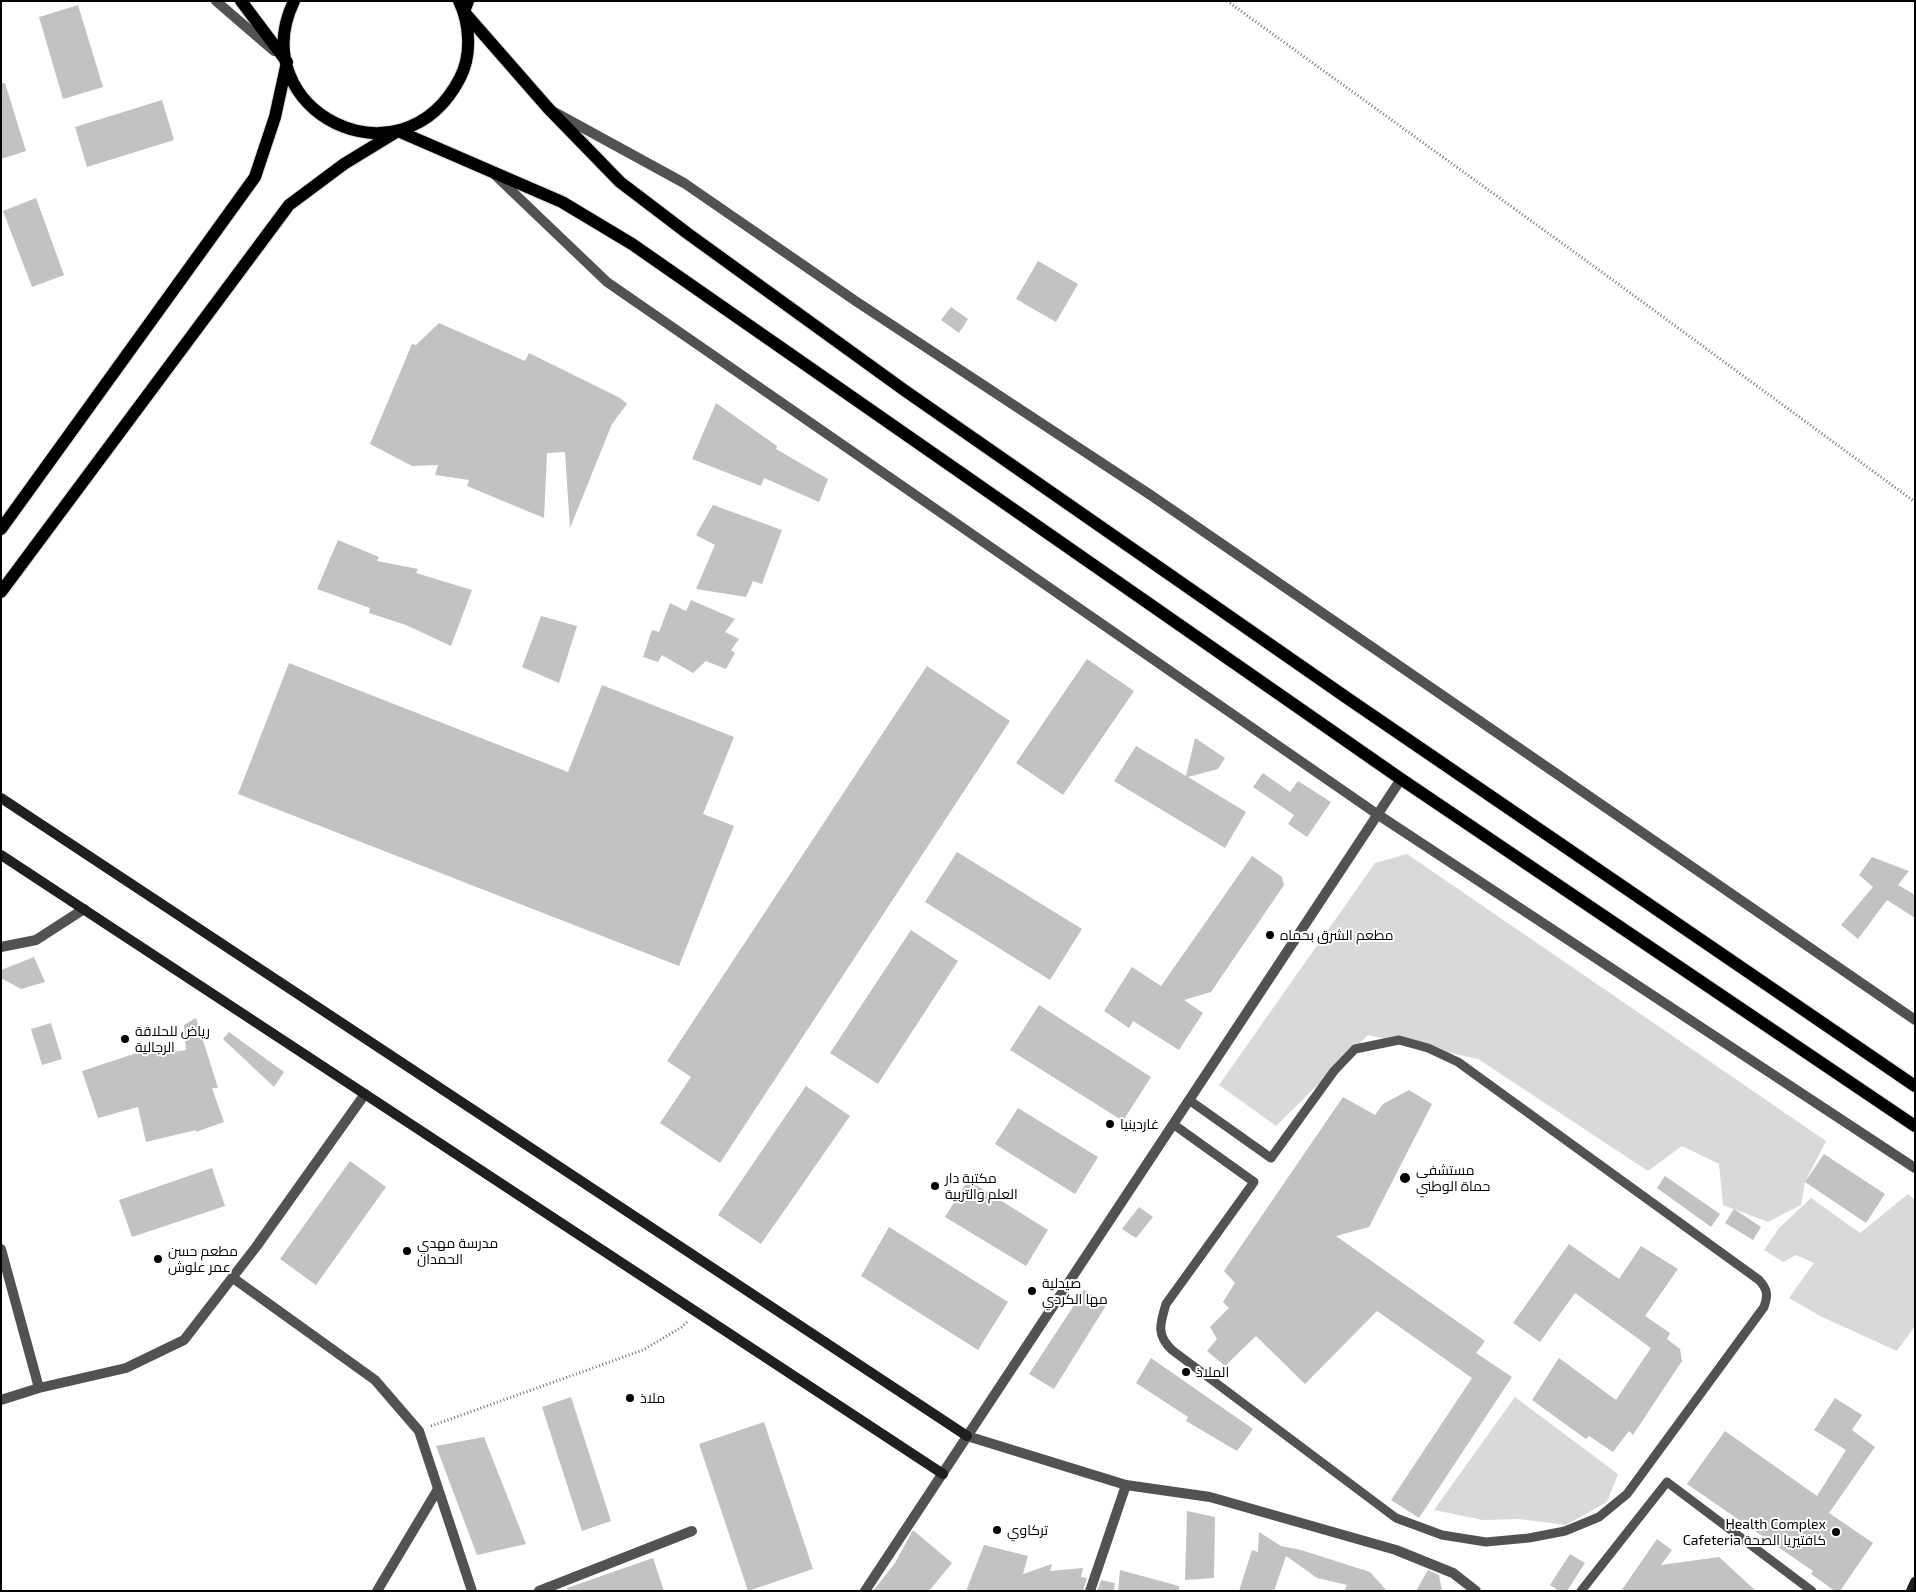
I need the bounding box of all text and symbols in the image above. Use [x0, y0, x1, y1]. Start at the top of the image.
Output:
place label: مطعم الشرق بحماه [1280, 927, 1393, 943]
marker: مطعم الشرق بحماه [1264, 929, 1276, 941]
place label: رياض للحلاقة الرجالية [135, 1023, 210, 1056]
marker: رياض للحلاقة الرجالية [119, 1033, 131, 1045]
place label: غاردينيا [1120, 1116, 1159, 1132]
marker: غاردينيا [1104, 1118, 1116, 1130]
place label: مستشفى حماة الوطني [1416, 1162, 1490, 1194]
place label: مكتبة دار العلم والتربية [945, 1170, 1018, 1202]
marker: مستشفى حماة الوطني [1398, 1171, 1412, 1185]
marker: مكتبة دار العلم والتربية [929, 1180, 941, 1192]
place label: مدرسة مهدي الحمدان [417, 1235, 498, 1268]
place label: مطعم حسن عمر علوش [168, 1243, 238, 1276]
marker: مدرسة مهدي الحمدان [401, 1245, 413, 1257]
marker: مطعم حسن عمر علوش [152, 1253, 164, 1265]
place label: صيدلية مها الكردي [1042, 1275, 1108, 1308]
marker: صيدلية مها الكردي [1026, 1285, 1038, 1297]
place label: الملاذ [1196, 1364, 1229, 1380]
marker: الملاذ [1180, 1366, 1192, 1378]
place label: ملاذ [640, 1390, 665, 1406]
marker: ملاذ [624, 1392, 636, 1404]
place label: Health Complex Cafeteria كافتيريا الصحة [1683, 1516, 1826, 1548]
place label: تركاوي [1007, 1522, 1048, 1538]
marker: تركاوي [991, 1524, 1003, 1536]
marker: Health Complex Cafeteria كافتيريا الصحة [1830, 1526, 1842, 1538]

